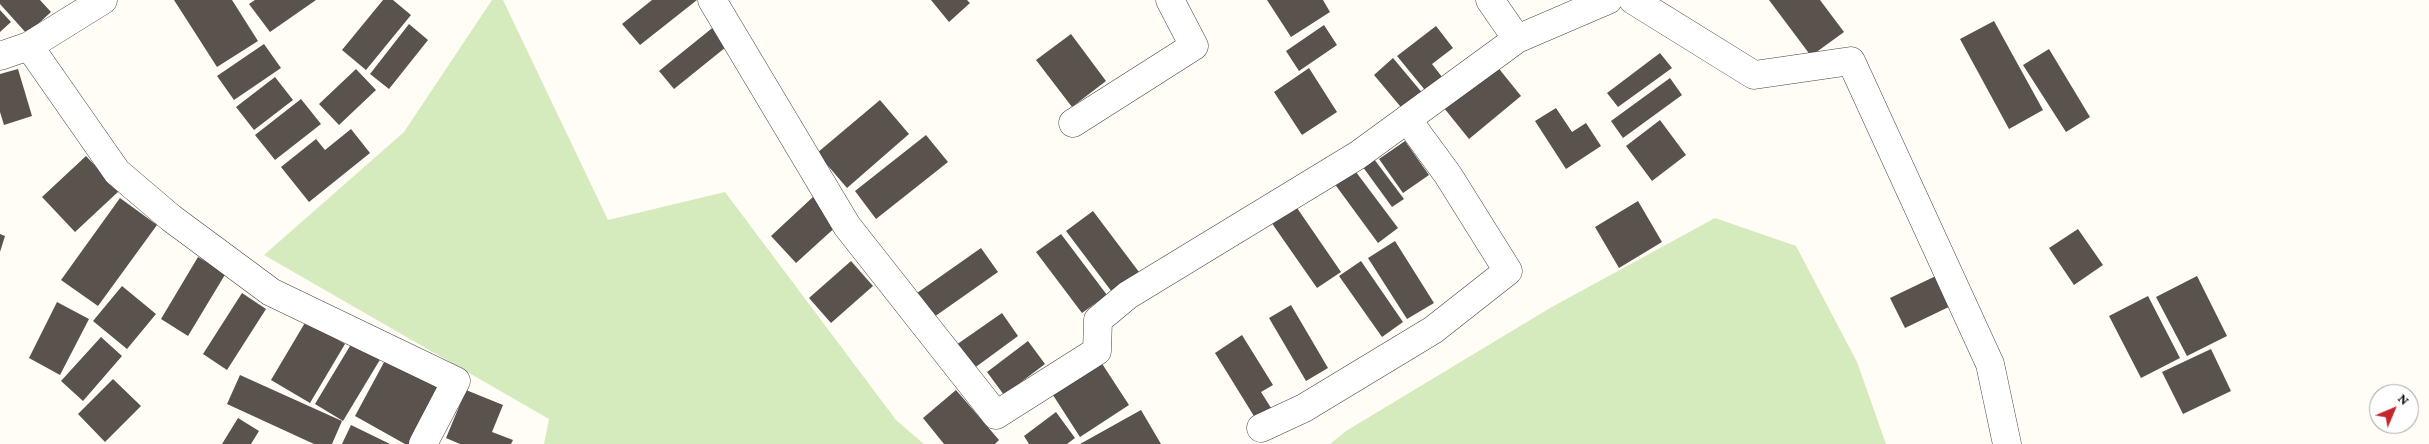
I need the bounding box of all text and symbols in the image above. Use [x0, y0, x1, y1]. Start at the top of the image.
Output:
north arrow [2369, 384, 2419, 434]
text: N [2395, 390, 2413, 408]

